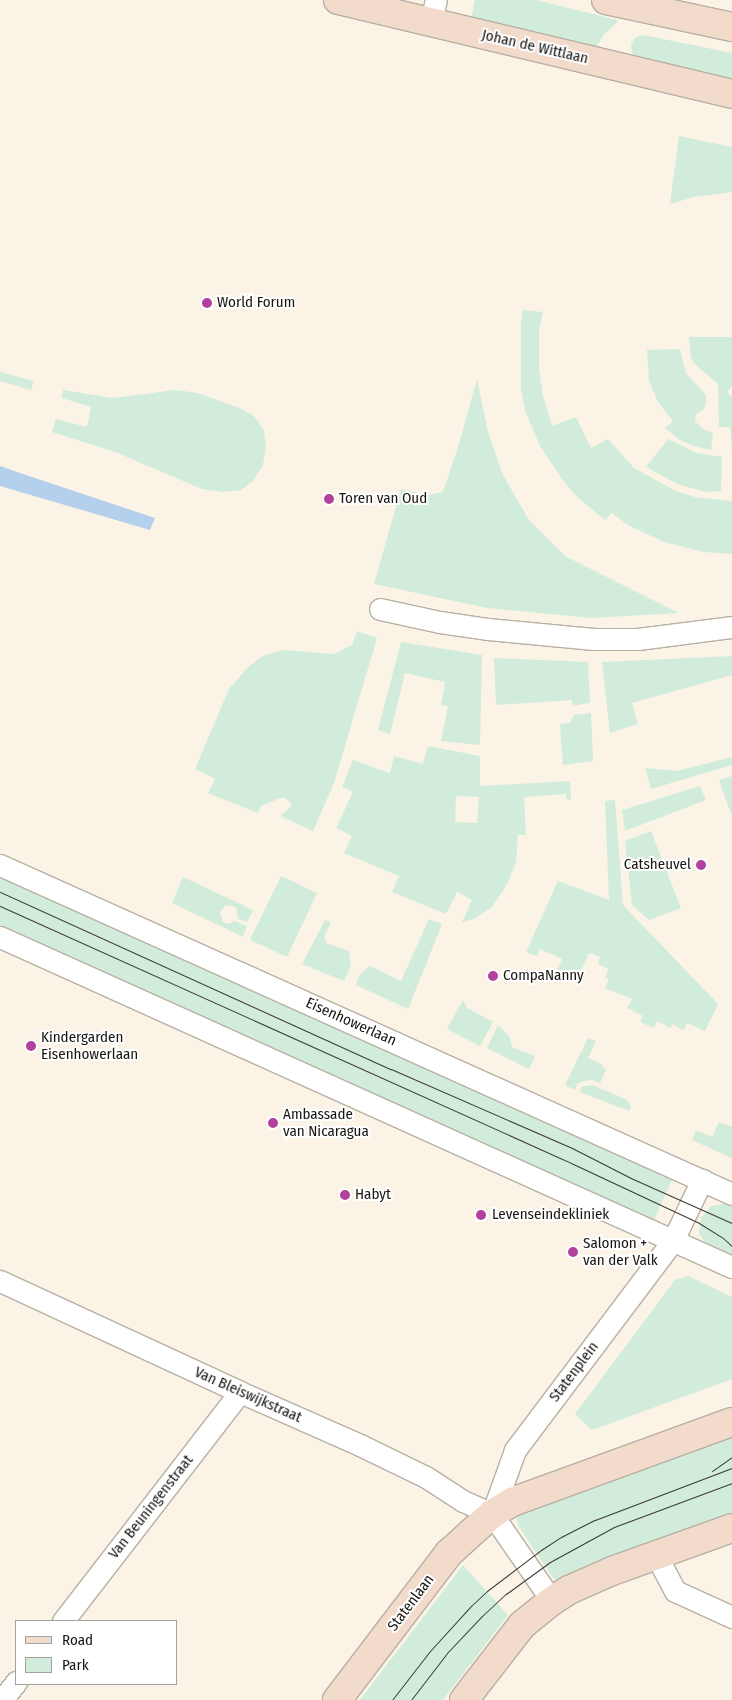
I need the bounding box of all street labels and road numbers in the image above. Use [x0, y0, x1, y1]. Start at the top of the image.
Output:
street label: Johan de Wittlaan [480, 26, 590, 68]
street label: Eisenhowerlaan [303, 994, 399, 1050]
street label: Statenplein [546, 1338, 602, 1406]
street label: Van Bleiswijkstraat [192, 1363, 304, 1427]
street label: Van Beuningenstraat [105, 1452, 197, 1562]
street label: Statenlaan [384, 1571, 438, 1635]

